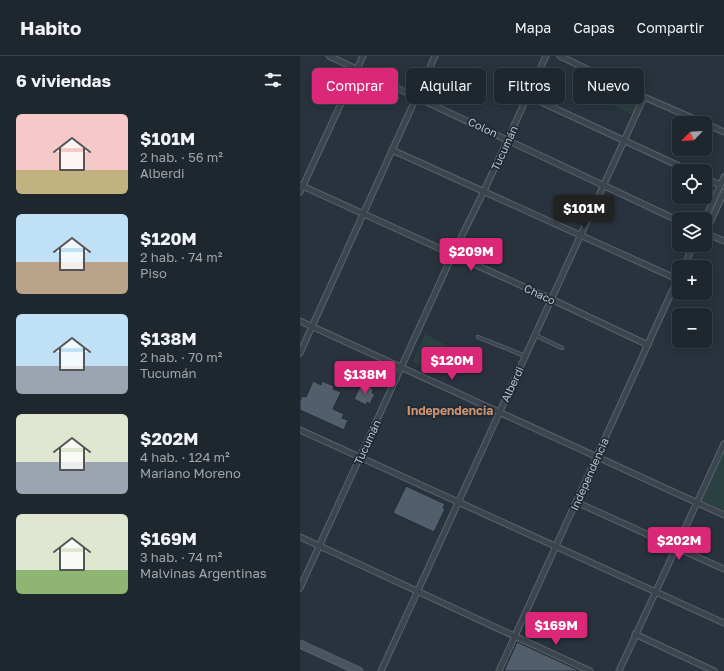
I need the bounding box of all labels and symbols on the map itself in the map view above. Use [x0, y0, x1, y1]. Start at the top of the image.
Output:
street label: Colon [466, 115, 500, 139]
north arrow [672, 116, 712, 156]
street label: Tucumán [488, 124, 520, 172]
pin: $101M [556, 195, 612, 229]
pin: $209M [443, 238, 499, 272]
street label: Chaco [522, 281, 558, 307]
pin: $120M [424, 347, 480, 381]
pin: $138M [337, 361, 393, 395]
street label: Alberdi [498, 364, 526, 404]
district label: Independencia [407, 403, 493, 418]
street label: Tucumán [351, 418, 383, 466]
street label: Independencia [567, 436, 611, 512]
pin: $202M [651, 527, 707, 561]
pin: $169M [528, 612, 584, 646]

